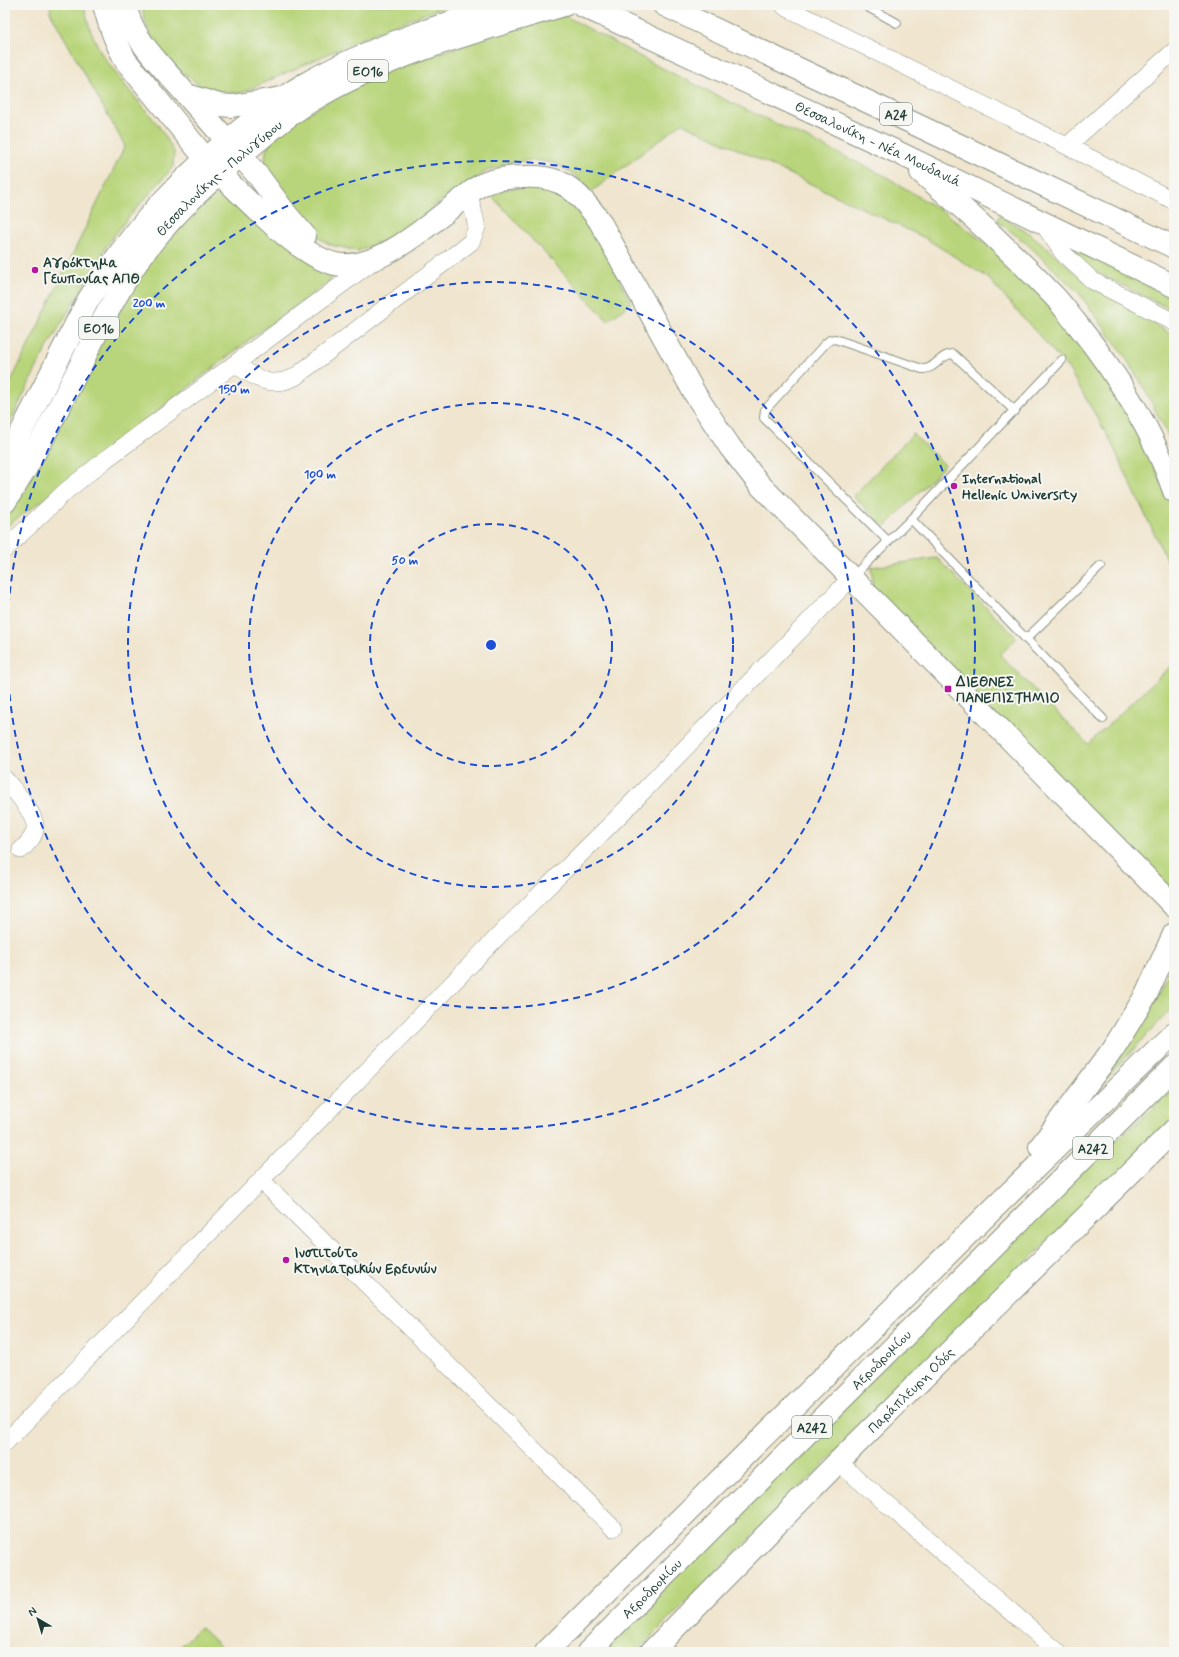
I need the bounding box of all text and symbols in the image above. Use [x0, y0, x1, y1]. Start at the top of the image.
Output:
road number: ΕΟ16 [348, 60, 388, 82]
street label: Θεσσαλονίκη - Νέα Μουδανιά [792, 98, 964, 192]
road number: Α24 [880, 103, 912, 125]
street label: Θεσσαλονίκης - Πολυγύρου [153, 116, 286, 241]
place label: Αγρόκτημα Γεωπονίας ΑΠΘ [43, 254, 140, 288]
marker: Αγρόκτημα Γεωπονίας ΑΠΘ [30, 265, 40, 275]
text: 200 m [133, 296, 166, 312]
road number: ΕΟ16 [79, 317, 119, 339]
text: 150 m [218, 382, 250, 398]
text: 100 m [304, 467, 337, 483]
place label: International Hellenic University [962, 470, 1077, 504]
marker: International Hellenic University [949, 481, 959, 491]
text: 50 m [392, 553, 419, 569]
centre of rings [484, 638, 498, 652]
place label: ΔΙΕΘΝΕΣ ΠΑΝΕΠΙΣΤΗΜΙΟ [955, 673, 1060, 707]
marker: ΔΙΕΘΝΕΣ ΠΑΝΕΠΙΣΤΗΜΙΟ [943, 684, 953, 694]
road number: Α242 [1073, 1137, 1113, 1159]
place label: Ινστιτούτο Κτηνιατρικών Ερευνών [294, 1244, 437, 1278]
marker: Ινστιτούτο Κτηνιατρικών Ερευνών [281, 1255, 291, 1265]
street label: Αεροδρομίου [848, 1326, 916, 1394]
street label: Παράπλευρη Οδός [864, 1344, 959, 1438]
road number: Α242 [792, 1416, 832, 1438]
street label: Αεροδρομίου [618, 1555, 686, 1623]
north arrow [18, 1599, 58, 1639]
text: N [25, 1604, 40, 1620]

